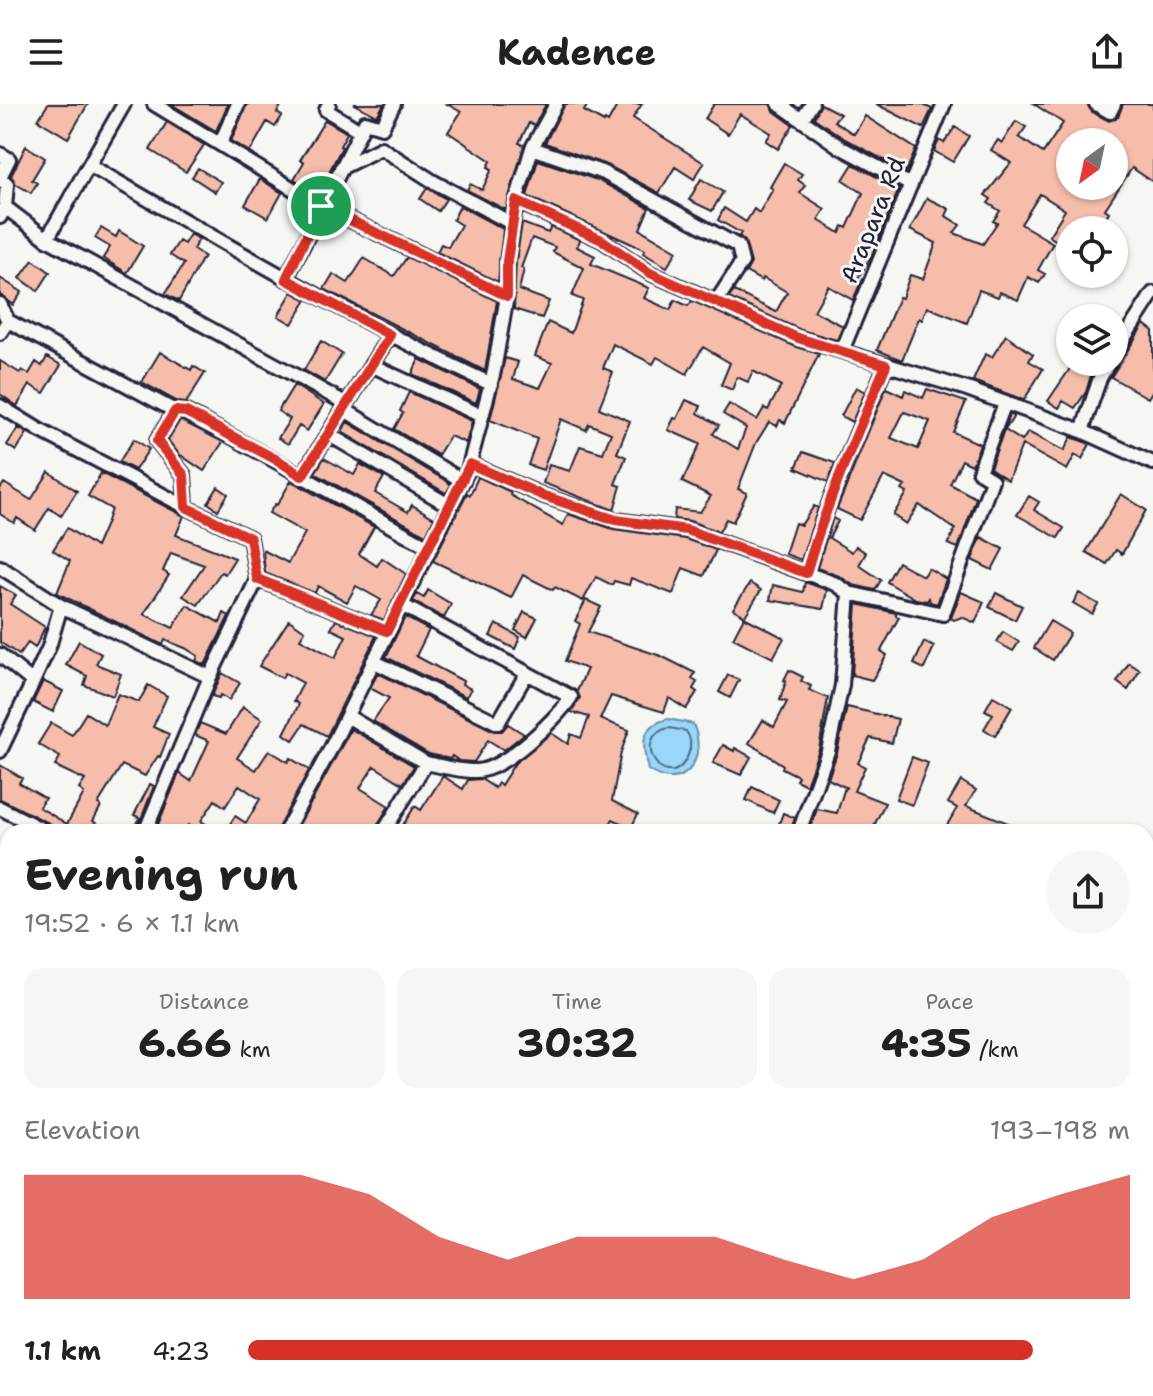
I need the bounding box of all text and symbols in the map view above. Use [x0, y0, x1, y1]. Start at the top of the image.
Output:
text: Kadence [497, 28, 656, 77]
icon: menu [24, 30, 68, 74]
icon: share [1085, 30, 1129, 74]
north arrow [1056, 128, 1128, 200]
map controls [1056, 128, 1128, 376]
street label: Arapara Rd [833, 152, 913, 288]
pin [287, 172, 355, 240]
icon: arrive [299, 184, 343, 228]
button: locate [1056, 216, 1128, 288]
button: layers [1056, 304, 1128, 376]
text: Evening run [24, 845, 298, 904]
button: share [1046, 850, 1130, 934]
text: 19:52 · 6 × 1.1 km [24, 905, 240, 940]
text: Distance [159, 987, 249, 1016]
text: Time [552, 987, 602, 1016]
text: Pace [925, 987, 974, 1016]
text: 6.66 [138, 1016, 232, 1070]
text: 30:32 [516, 1016, 638, 1070]
text: 4:35 [881, 1016, 972, 1070]
text: km [232, 1035, 271, 1064]
text: /km [972, 1035, 1019, 1064]
text: Elevation [24, 1112, 140, 1147]
text: 193–198 m [990, 1112, 1130, 1147]
text: 1.1 km [24, 1333, 101, 1368]
text: 4:23 [152, 1333, 210, 1368]

